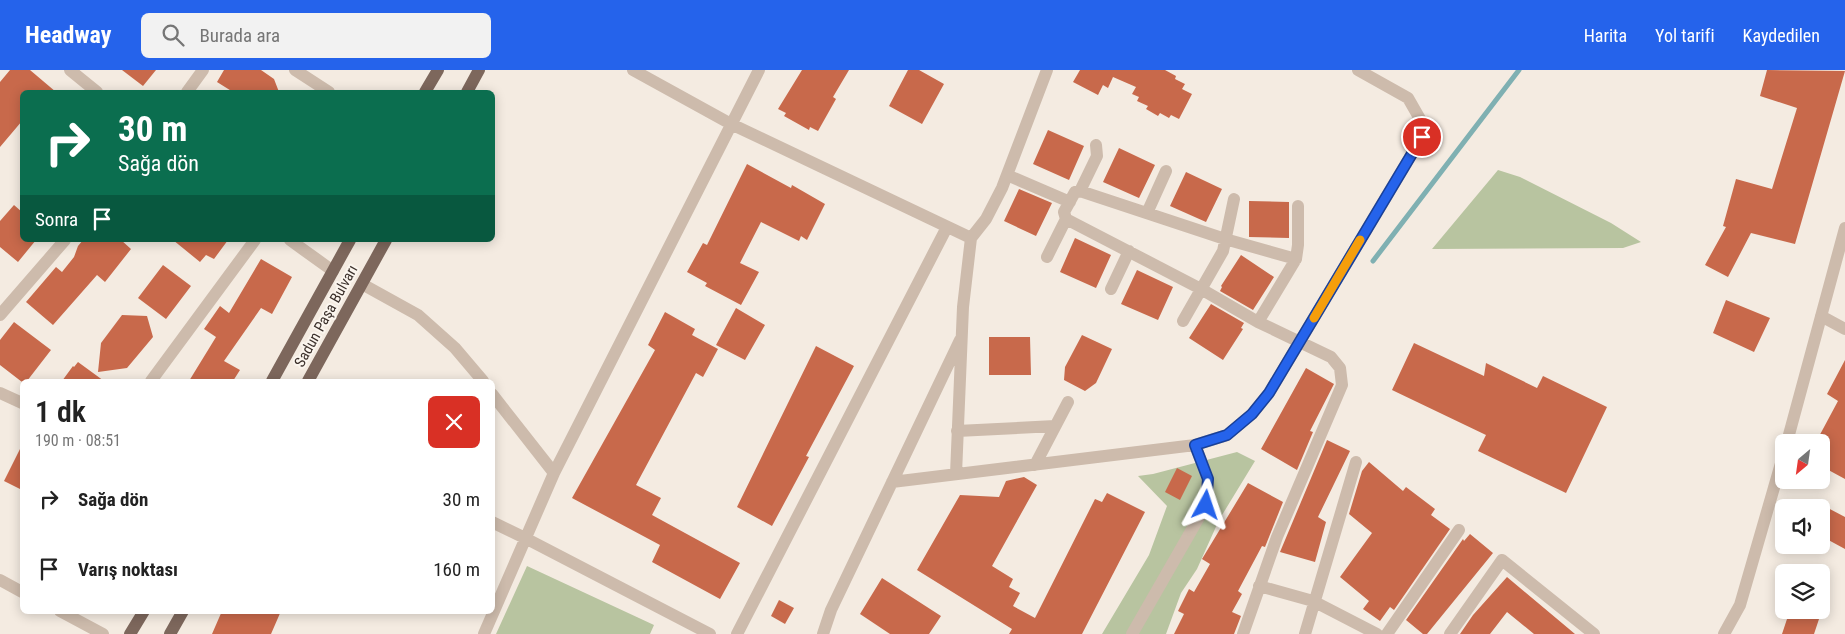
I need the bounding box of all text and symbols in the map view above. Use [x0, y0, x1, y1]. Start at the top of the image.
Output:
search box [141, 13, 491, 58]
text: Headway [25, 21, 111, 49]
icon: search [159, 21, 187, 49]
text: Burada ara [199, 24, 280, 47]
text: Harita [1584, 25, 1627, 46]
text: Yol tarifi [1655, 25, 1715, 46]
text: Kaydedilen [1743, 25, 1820, 46]
text: 30 m [118, 109, 187, 150]
icon: right [35, 110, 100, 175]
pin [1401, 116, 1443, 158]
icon: arrive [1408, 123, 1436, 151]
text: Sağa dön [118, 151, 199, 176]
icon: arrive [88, 205, 116, 233]
text: Sonra [35, 208, 78, 231]
street label: Sadun Paşa Bulvarı [291, 262, 361, 370]
text: 1 dk [35, 394, 86, 429]
button: close [428, 396, 480, 448]
text: 190 m · 08:51 [35, 431, 121, 450]
north arrow [1775, 434, 1830, 489]
map controls [1775, 434, 1830, 619]
position arrow [1179, 478, 1231, 530]
icon: right [35, 485, 63, 513]
text: Sağa dön [78, 488, 148, 511]
text: 30 m [443, 488, 480, 511]
button: sound [1775, 499, 1830, 554]
icon: arrive [35, 555, 63, 583]
text: Varış noktası [78, 558, 178, 581]
text: 160 m [433, 558, 480, 581]
button: layers [1775, 564, 1830, 619]

